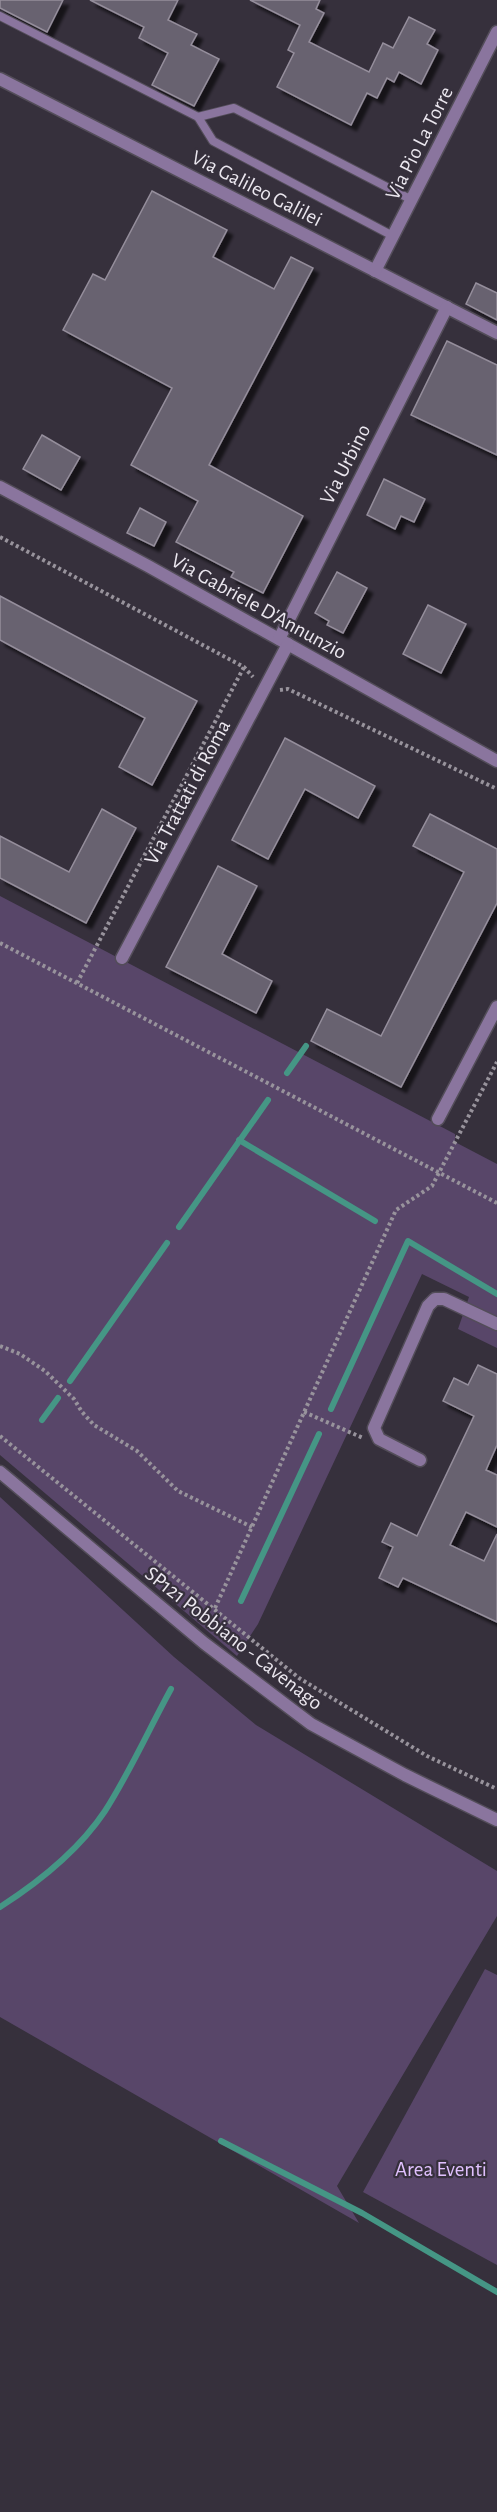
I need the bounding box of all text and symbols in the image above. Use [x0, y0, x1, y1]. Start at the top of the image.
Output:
street label: Via Pio La Torre [382, 83, 457, 203]
street label: Via Galileo Galilei [188, 147, 325, 230]
street label: Via Urbino [316, 421, 374, 508]
street label: Via Gabriele D'Annunzio [168, 550, 350, 663]
street label: Via Trattati di Roma [140, 716, 235, 868]
street label: SP121 Pobbiano - Cavenago [141, 1563, 326, 1714]
park label: Area Eventi [395, 2159, 487, 2180]

